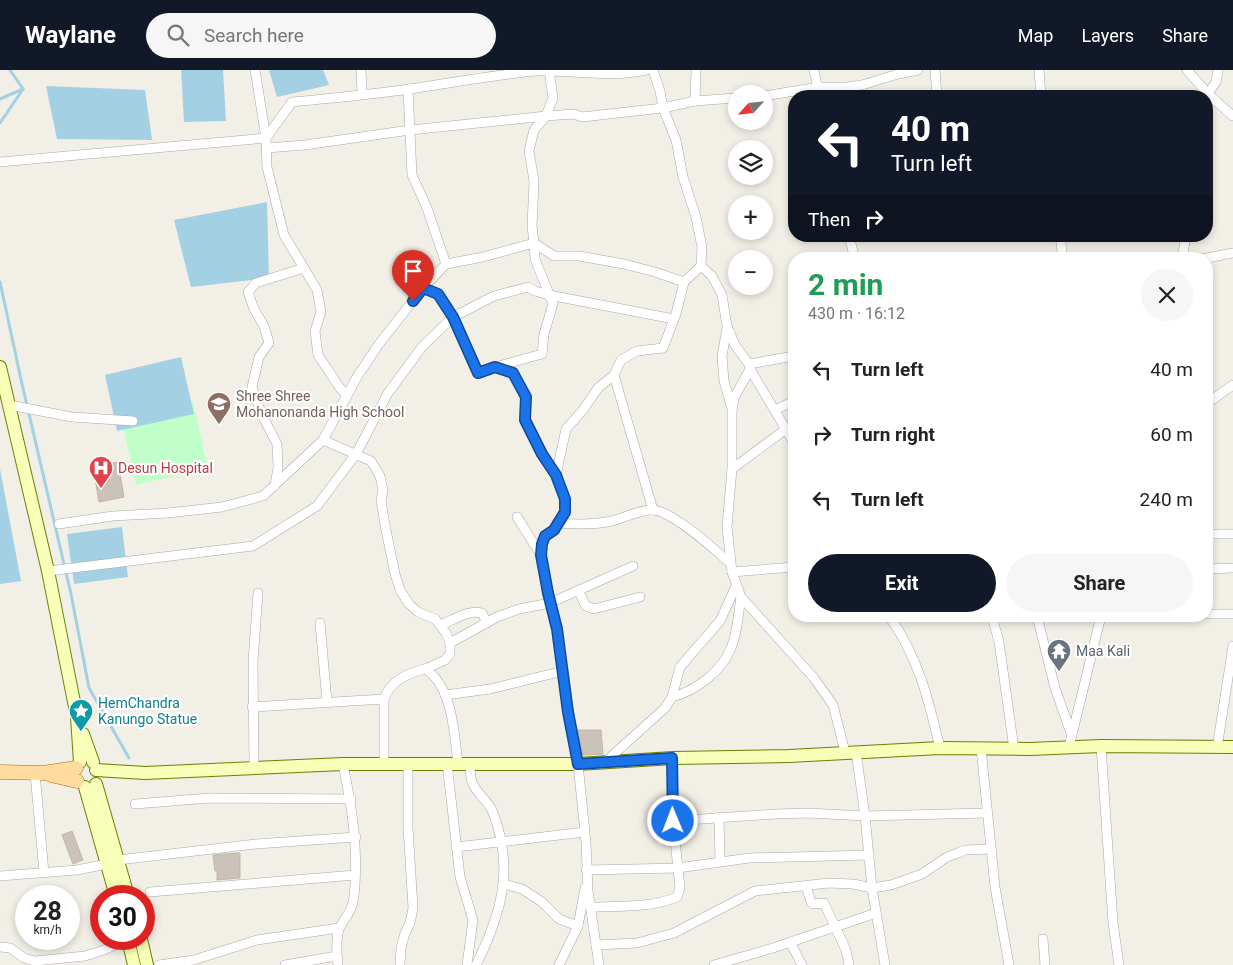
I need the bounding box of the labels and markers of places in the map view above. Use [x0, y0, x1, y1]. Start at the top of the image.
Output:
pin [392, 250, 434, 301]
place label: Shree Shree Mohanonanda High School [236, 388, 404, 420]
school or university icon: Shree Shree Mohanonanda High School [206, 391, 232, 425]
hospital icon: Desun Hospital [88, 455, 114, 489]
place label: Desun Hospital [118, 460, 213, 476]
temple icon: Maa Kali [1046, 638, 1072, 672]
place label: Maa Kali [1076, 643, 1130, 659]
place label: HemChandra Kanungo Statue [98, 695, 197, 727]
place icon: HemChandra Kanungo Statue [68, 698, 94, 732]

